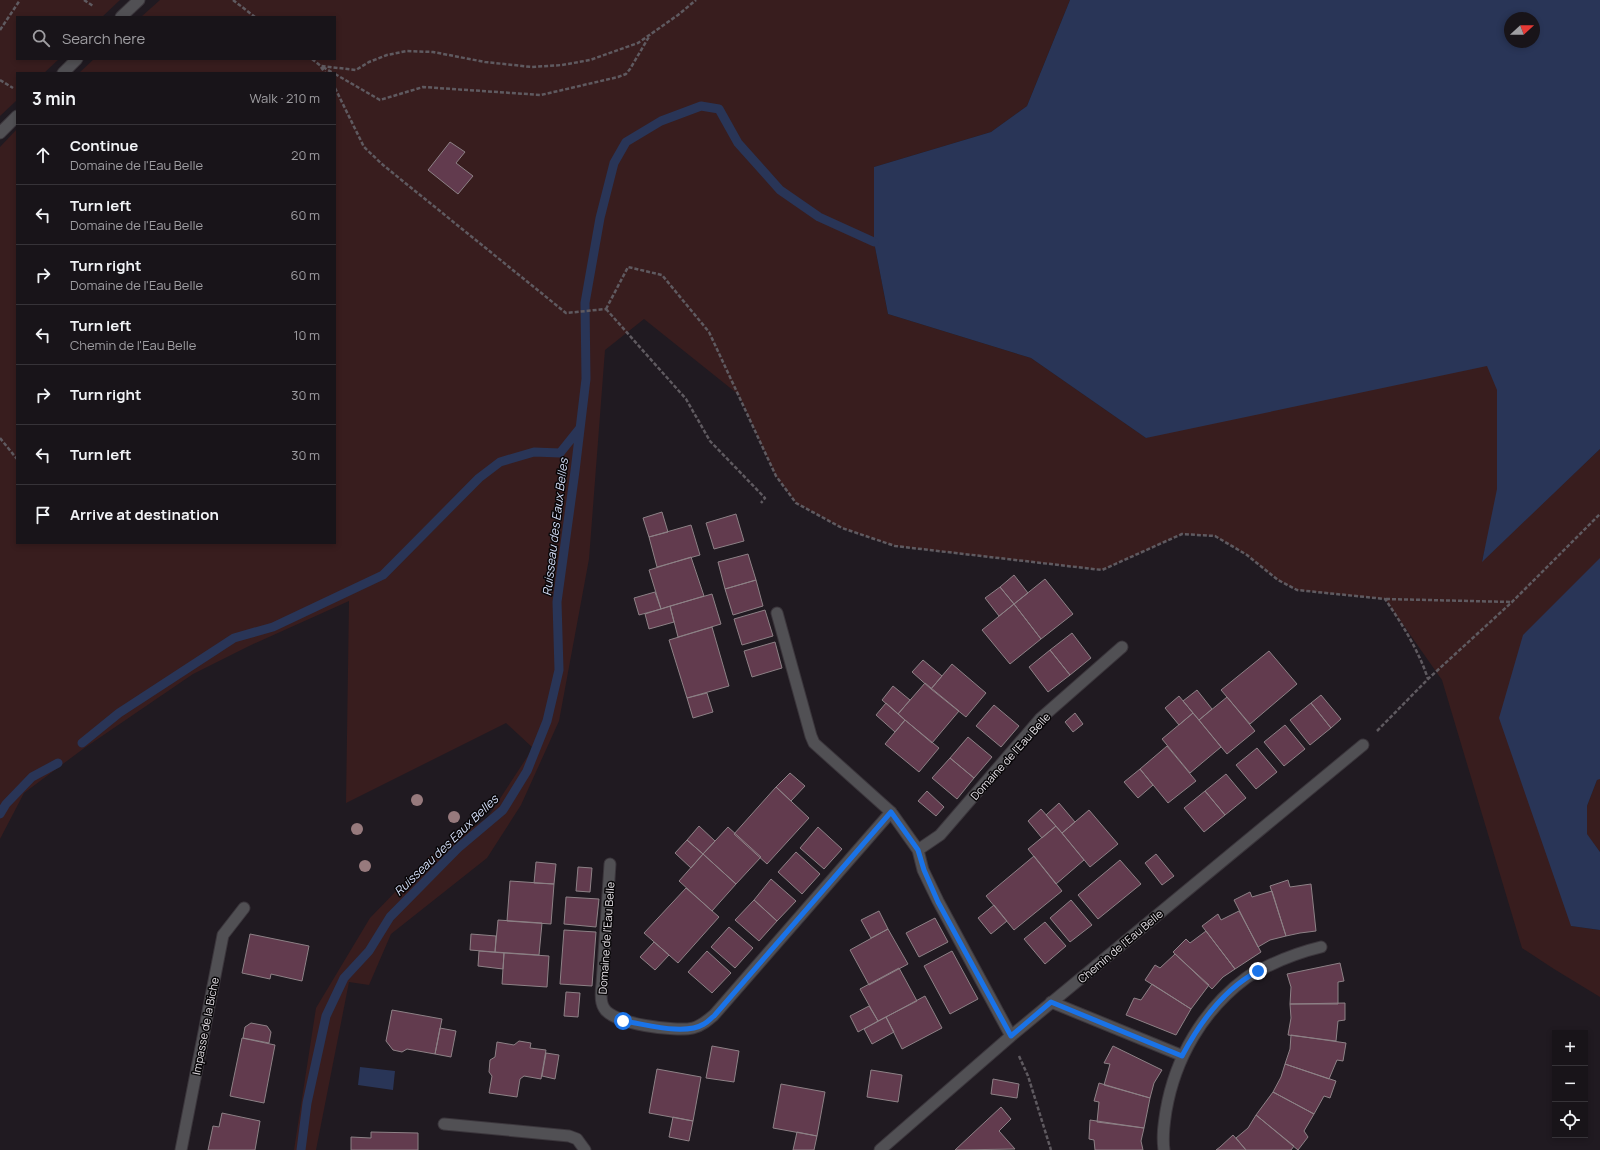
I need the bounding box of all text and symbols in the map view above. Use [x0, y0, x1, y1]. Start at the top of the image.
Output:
north arrow [1504, 12, 1540, 48]
search box [16, 16, 336, 60]
icon: search [30, 27, 52, 49]
text: Search here [62, 28, 145, 49]
text: 3 min [32, 87, 76, 110]
text: Walk · 210 m [250, 89, 320, 107]
text: Continue [70, 135, 138, 156]
icon: ahead [32, 144, 54, 166]
text: 20 m [291, 146, 320, 164]
text: Domaine de l'Eau Belle [70, 156, 203, 174]
text: Turn left [70, 195, 132, 216]
icon: left [32, 204, 54, 226]
text: 60 m [290, 206, 320, 224]
text: Domaine de l'Eau Belle [70, 216, 203, 234]
text: Turn right [70, 255, 141, 276]
icon: right [32, 264, 54, 286]
text: 60 m [290, 266, 320, 284]
text: Domaine de l'Eau Belle [70, 276, 203, 294]
text: Turn left [70, 315, 132, 336]
icon: left [32, 324, 54, 346]
text: 10 m [293, 326, 320, 344]
text: Chemin de l'Eau Belle [70, 336, 196, 354]
icon: right [32, 384, 54, 406]
text: Turn right [70, 384, 141, 405]
text: 30 m [291, 386, 320, 404]
icon: left [32, 444, 54, 466]
text: Turn left [70, 444, 132, 465]
text: 30 m [291, 446, 320, 464]
water label: Ruisseau des Eaux Belles [538, 455, 572, 597]
icon: arrive [32, 504, 54, 526]
text: Arrive at destination [70, 504, 219, 525]
street label: Domaine de l'Eau Belle [967, 709, 1054, 803]
water label: Ruisseau des Eaux Belles [390, 790, 503, 899]
street label: Domaine de l'Eau Belle [595, 881, 617, 995]
street label: Chemin de l'Eau Belle [1074, 906, 1166, 986]
route end [1249, 962, 1267, 980]
street label: Impasse de la Biche [188, 975, 222, 1076]
route start [614, 1012, 632, 1030]
map controls [1552, 1030, 1588, 1138]
button: + [1552, 1030, 1588, 1066]
button: − [1552, 1066, 1588, 1102]
button: locate [1552, 1102, 1588, 1138]

